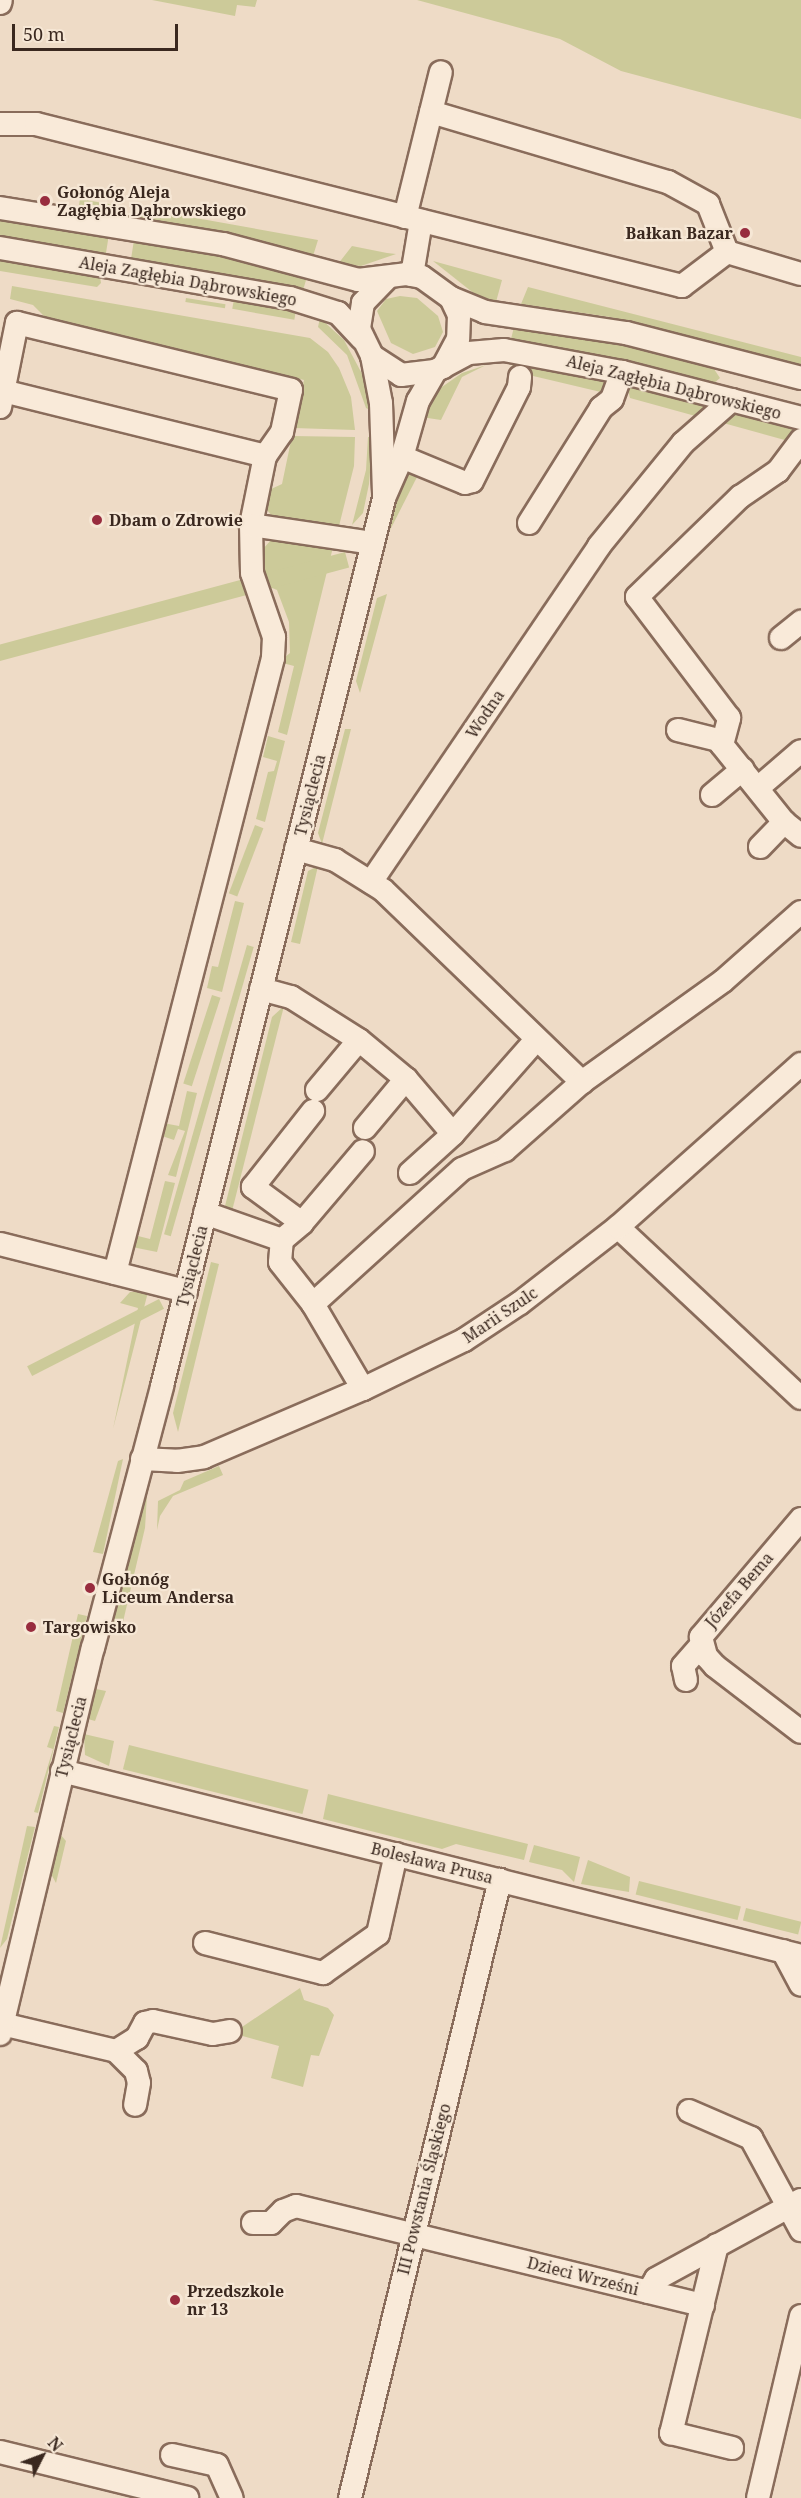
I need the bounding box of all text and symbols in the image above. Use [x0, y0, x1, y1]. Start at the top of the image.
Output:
scale bar [15, 12, 182, 50]
text: 50 m [23, 22, 65, 46]
place label: Gołonóg Aleja Zagłębia Dąbrowskiego [57, 182, 246, 220]
marker: Gołonóg Aleja Zagłębia Dąbrowskiego [38, 194, 52, 208]
place label: Bałkan Bazar [626, 223, 733, 243]
marker: Bałkan Bazar [738, 226, 752, 240]
street label: Aleja Zagłębia Dąbrowskiego [78, 252, 298, 310]
street label: Aleja Zagłębia Dąbrowskiego [565, 351, 783, 423]
place label: Dbam o Zdrowie [109, 510, 243, 530]
marker: Dbam o Zdrowie [90, 513, 104, 527]
street label: Wodna [462, 686, 508, 742]
street label: Tysiąclecia [291, 752, 329, 838]
street label: Tysiąclecia [173, 1223, 211, 1309]
street label: Marii Szulc [459, 1283, 541, 1347]
street label: Józefa Bema [701, 1548, 777, 1632]
place label: Gołonóg Liceum Andersa [102, 1569, 234, 1607]
marker: Gołonóg Liceum Andersa [83, 1581, 97, 1595]
place label: Targowisko [43, 1617, 136, 1637]
marker: Targowisko [24, 1620, 38, 1634]
street label: Tysiąclecia [52, 1694, 90, 1780]
street label: Bolesława Prusa [369, 1839, 495, 1887]
street label: III Powstania Śląskiego [393, 2101, 455, 2277]
street label: Dzieci Wrześni [525, 2253, 641, 2299]
place label: Przedszkole nr 13 [187, 2281, 284, 2319]
marker: Przedszkole nr 13 [168, 2293, 182, 2307]
north arrow [12, 2426, 72, 2486]
text: N [43, 2432, 68, 2456]

